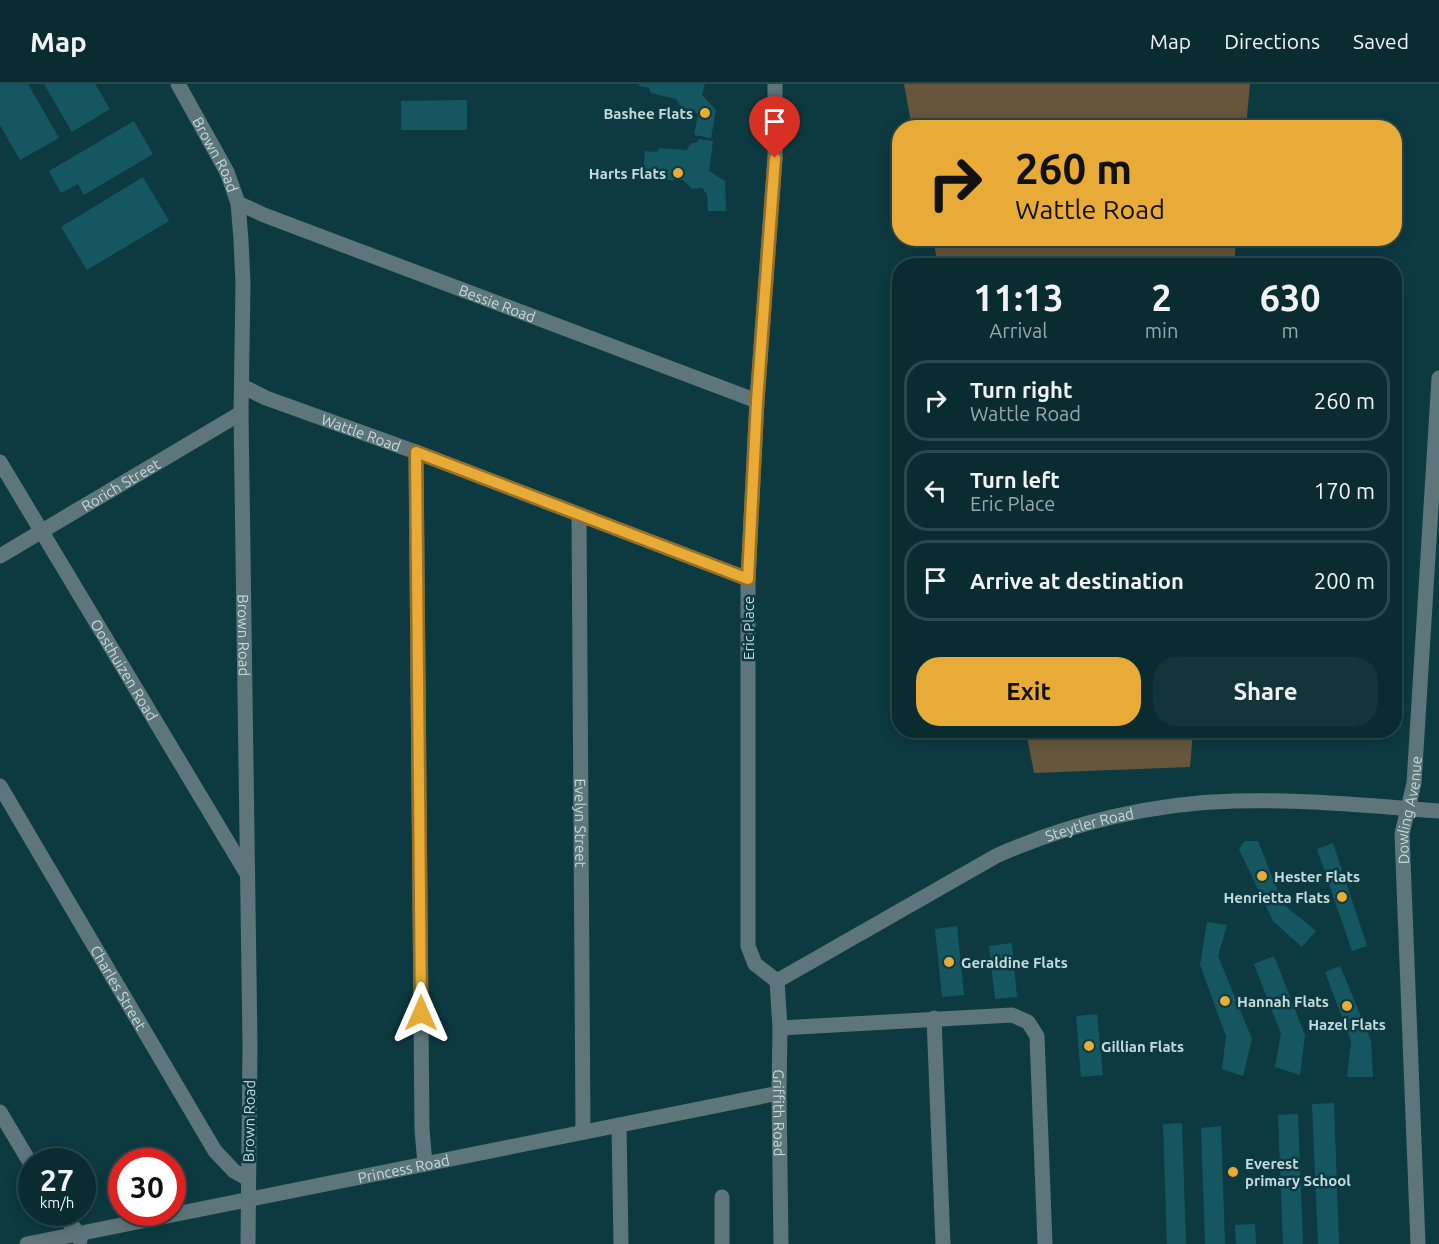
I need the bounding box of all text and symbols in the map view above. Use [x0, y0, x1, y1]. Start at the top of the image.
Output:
text: Map [30, 26, 87, 57]
text: Map [1150, 29, 1191, 53]
text: Directions [1224, 29, 1320, 53]
text: Saved [1353, 29, 1409, 53]
pin [749, 96, 800, 158]
place label: Bashee Flats [603, 105, 693, 122]
icon: arrive [758, 105, 791, 138]
marker: Bashee Flats [698, 106, 712, 120]
street label: Brown Road [189, 114, 242, 194]
icon: right [916, 144, 994, 222]
text: 260 m [1015, 145, 1132, 192]
place label: Harts Flats [589, 165, 666, 182]
marker: Harts Flats [671, 166, 685, 180]
text: Wattle Road [1015, 194, 1165, 224]
text: 11:13 [973, 277, 1063, 318]
text: 2 [1151, 277, 1172, 318]
text: 630 [1260, 277, 1321, 318]
street label: Bessie Road [456, 281, 538, 325]
text: Arrival [989, 319, 1048, 342]
text: min [1145, 319, 1178, 342]
text: m [1282, 319, 1299, 342]
text: Turn right [970, 377, 1072, 402]
icon: right [919, 384, 952, 417]
text: 260 m [1314, 388, 1375, 413]
text: Wattle Road [970, 402, 1081, 425]
street label: Wattle Road [319, 410, 403, 454]
street label: Rorich Street [78, 455, 163, 514]
text: Turn left [970, 467, 1060, 492]
icon: left [919, 474, 952, 507]
text: 170 m [1314, 478, 1375, 503]
text: Eric Place [970, 492, 1055, 515]
icon: arrive [919, 564, 952, 597]
text: Arrive at destination [970, 568, 1184, 593]
text: 200 m [1314, 568, 1375, 593]
street label: Brown Road [235, 594, 253, 676]
street label: Eric Place [740, 596, 757, 660]
street label: Oosthuizen Road [87, 616, 161, 723]
button: Exit [916, 657, 1141, 726]
button: Share [1153, 657, 1378, 726]
street label: Dowling Avenue [1393, 755, 1424, 865]
street label: Evelyn Street [572, 778, 590, 868]
street label: Steytler Road [1043, 804, 1135, 844]
place label: Hester Flats [1274, 868, 1360, 885]
marker: Hester Flats [1255, 869, 1269, 883]
place label: Henrietta Flats [1223, 889, 1330, 906]
marker: Henrietta Flats [1335, 890, 1349, 904]
street label: Charles Street [87, 942, 150, 1033]
place label: Geraldine Flats [961, 954, 1068, 971]
marker: Geraldine Flats [942, 955, 956, 969]
position arrow [389, 981, 453, 1045]
place label: Hannah Flats [1237, 993, 1329, 1010]
marker: Hannah Flats [1218, 994, 1232, 1008]
marker: Hazel Flats [1340, 999, 1354, 1013]
place label: Hazel Flats [1308, 1016, 1386, 1033]
place label: Gillian Flats [1101, 1038, 1184, 1055]
marker: Gillian Flats [1082, 1039, 1096, 1053]
street label: Griffith Road [770, 1069, 788, 1156]
street label: Brown Road [240, 1080, 258, 1162]
speed limit sign: 30 [108, 1148, 186, 1226]
street label: Princess Road [356, 1151, 451, 1186]
place label: Everest primary School [1245, 1155, 1351, 1189]
text: 27 [40, 1163, 74, 1197]
marker: Everest primary School [1226, 1165, 1240, 1179]
text: km/h [40, 1194, 74, 1211]

